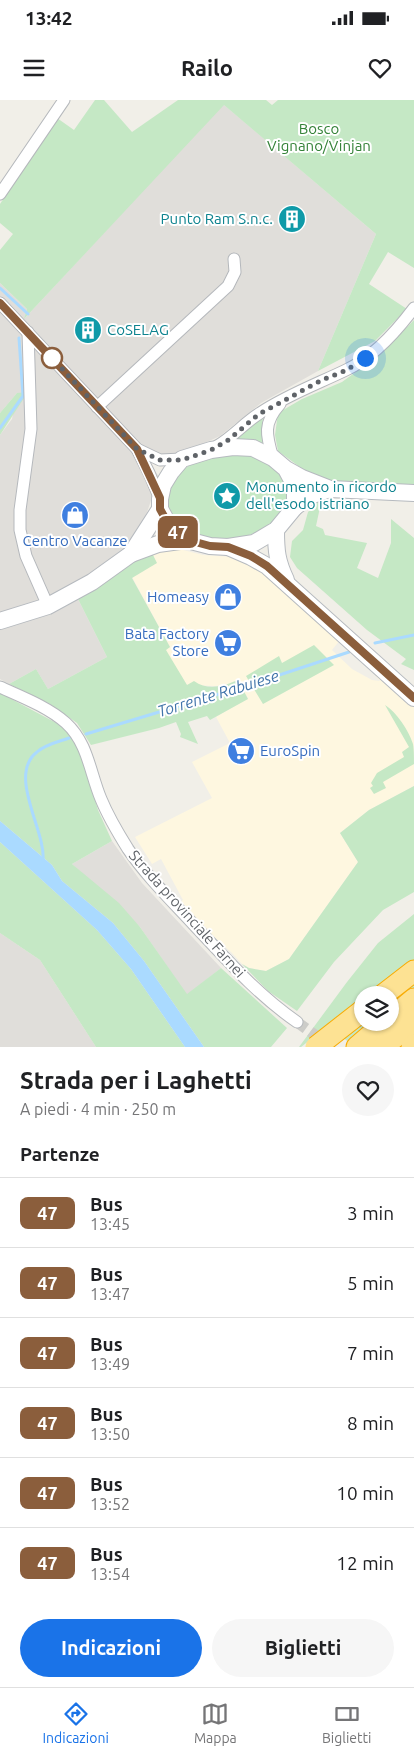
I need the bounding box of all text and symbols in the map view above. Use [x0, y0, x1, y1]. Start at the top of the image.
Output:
text: 13:42 [25, 7, 73, 29]
icon: menu [20, 54, 48, 82]
icon: heart [366, 54, 394, 82]
text: Railo [181, 55, 233, 80]
park label: Bosco Vignano/Vinjan [267, 120, 371, 154]
building icon: Punto Ram S.n.c. [277, 204, 307, 234]
place label: Punto Ram S.n.c. [161, 210, 273, 227]
building icon: CoSELAG [73, 315, 103, 345]
place label: CoSELAG [107, 321, 169, 338]
your location [353, 346, 378, 371]
unlabelled marker [41, 347, 63, 369]
place label: Monumento in ricordo dell'esodo istriano [246, 478, 397, 512]
place icon: Monumento in ricordo dell'esodo istriano [212, 481, 242, 511]
shop icon: Centro Vacanze [60, 500, 90, 530]
line badge: 47 [156, 516, 200, 548]
text: 47 [168, 522, 188, 542]
place label: Centro Vacanze [22, 532, 128, 549]
shop icon: Homeasy [213, 582, 243, 612]
place label: Homeasy [147, 588, 209, 605]
place label: Bata Factory Store [125, 625, 209, 659]
supermarket icon: Bata Factory Store [213, 628, 243, 658]
water label: Torrente Rabuiese [155, 666, 281, 720]
supermarket icon: EuroSpin [226, 736, 256, 766]
place label: EuroSpin [260, 742, 320, 759]
street label: Strada provinciale Farnei [126, 847, 249, 981]
map controls [354, 986, 399, 1031]
button: layers [354, 986, 399, 1031]
button: heart [342, 1064, 394, 1116]
text: Strada per i Laghetti [20, 1067, 252, 1094]
text: A piedi · 4 min · 250 m [20, 1100, 176, 1118]
text: Partenze [20, 1143, 100, 1165]
text: Bus [90, 1193, 123, 1215]
text: 3 min [347, 1202, 394, 1224]
text: 47 [37, 1203, 58, 1223]
text: 13:45 [90, 1215, 130, 1233]
text: Bus [90, 1263, 123, 1285]
text: 5 min [347, 1272, 394, 1294]
text: 47 [37, 1273, 58, 1293]
text: 13:47 [90, 1285, 130, 1303]
text: Bus [90, 1333, 123, 1355]
text: 7 min [347, 1342, 394, 1364]
text: 47 [37, 1343, 58, 1363]
text: 13:49 [90, 1355, 130, 1373]
text: Bus [90, 1403, 123, 1425]
text: 8 min [347, 1412, 394, 1434]
text: 47 [37, 1413, 58, 1433]
text: 13:50 [90, 1425, 130, 1443]
text: Bus [90, 1473, 123, 1495]
text: 10 min [336, 1482, 394, 1504]
text: 47 [37, 1483, 58, 1503]
text: 13:52 [90, 1495, 130, 1513]
text: Bus [90, 1543, 123, 1565]
text: 12 min [336, 1552, 394, 1574]
text: 47 [37, 1553, 58, 1573]
text: 13:54 [90, 1565, 130, 1583]
button: Indicazioni [20, 1619, 202, 1677]
button: Biglietti [212, 1619, 394, 1677]
tab: Indicazioni [43, 1700, 109, 1746]
tab: Mappa [194, 1700, 237, 1746]
tab: Biglietti [322, 1700, 371, 1746]

